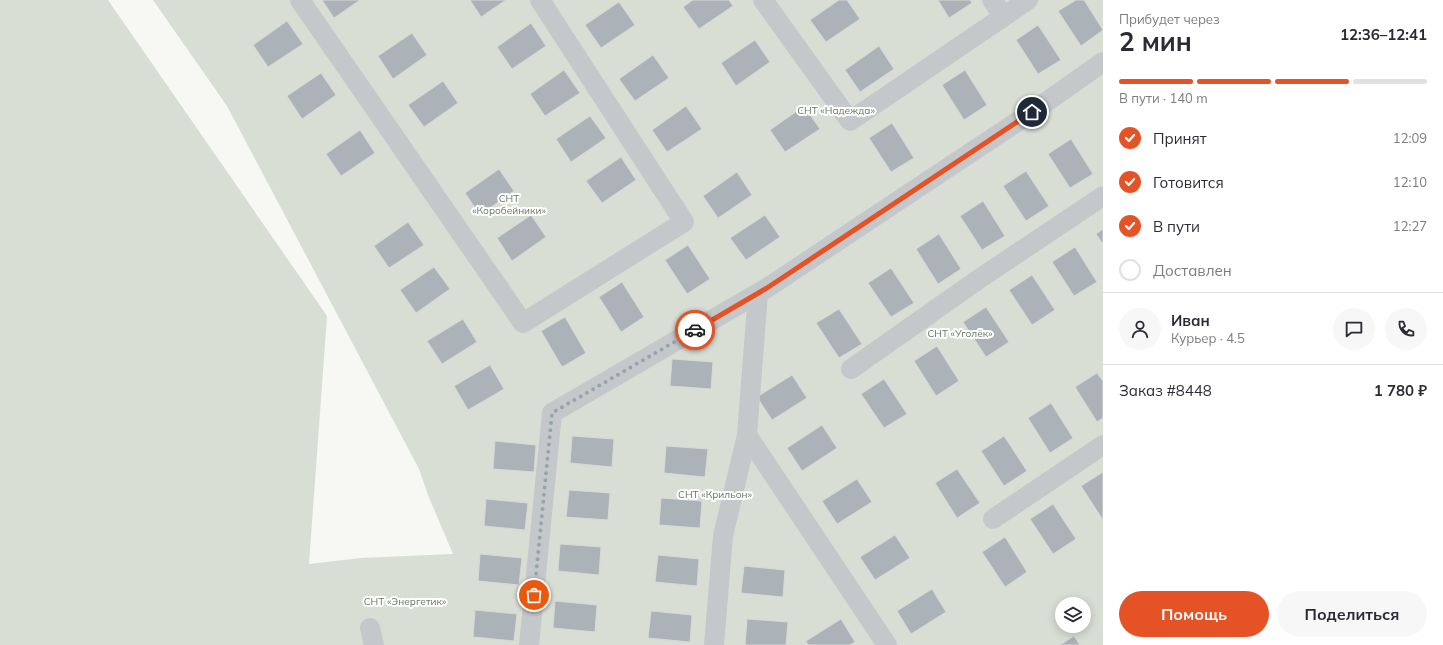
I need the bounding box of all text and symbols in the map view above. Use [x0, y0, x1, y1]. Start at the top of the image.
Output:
text: Прибудет через [1119, 11, 1220, 27]
text: 2 мин [1119, 25, 1192, 58]
text: 12:36–12:41 [1340, 25, 1427, 44]
text: В пути · 140 m [1119, 90, 1208, 106]
pin [1015, 95, 1049, 129]
icon: home [1021, 101, 1043, 123]
park label: СНТ «Надежда» [797, 104, 875, 117]
icon: check [1119, 127, 1141, 149]
text: Принят [1153, 129, 1207, 148]
text: 12:09 [1393, 130, 1427, 146]
icon: check [1119, 171, 1141, 193]
text: Готовится [1153, 173, 1224, 192]
text: 12:10 [1393, 174, 1427, 190]
park label: СНТ «Коробейники» [472, 192, 546, 217]
icon: check [1119, 215, 1141, 237]
text: В пути [1153, 217, 1200, 236]
text: 12:27 [1393, 218, 1427, 234]
text: Доставлен [1153, 261, 1232, 280]
button: person [1119, 308, 1161, 350]
button: chat [1333, 308, 1375, 350]
button: phone [1385, 308, 1427, 350]
courier [675, 310, 715, 350]
text: Иван [1171, 311, 1210, 330]
icon: car [684, 319, 706, 341]
park label: СНТ «Уголёк» [927, 327, 993, 340]
text: Курьер · 4.5 [1171, 330, 1245, 346]
text: Заказ #8448 [1119, 381, 1212, 400]
text: 1 780 ₽ [1374, 381, 1427, 400]
park label: СНТ «Крильон» [678, 488, 752, 501]
pin [517, 578, 551, 612]
icon: bag [523, 584, 545, 606]
button: Помощь [1119, 591, 1269, 637]
button: Поделиться [1277, 591, 1427, 637]
park label: СНТ «Энергетик» [364, 595, 447, 608]
map controls [1055, 597, 1091, 633]
button: layers [1055, 597, 1091, 633]

